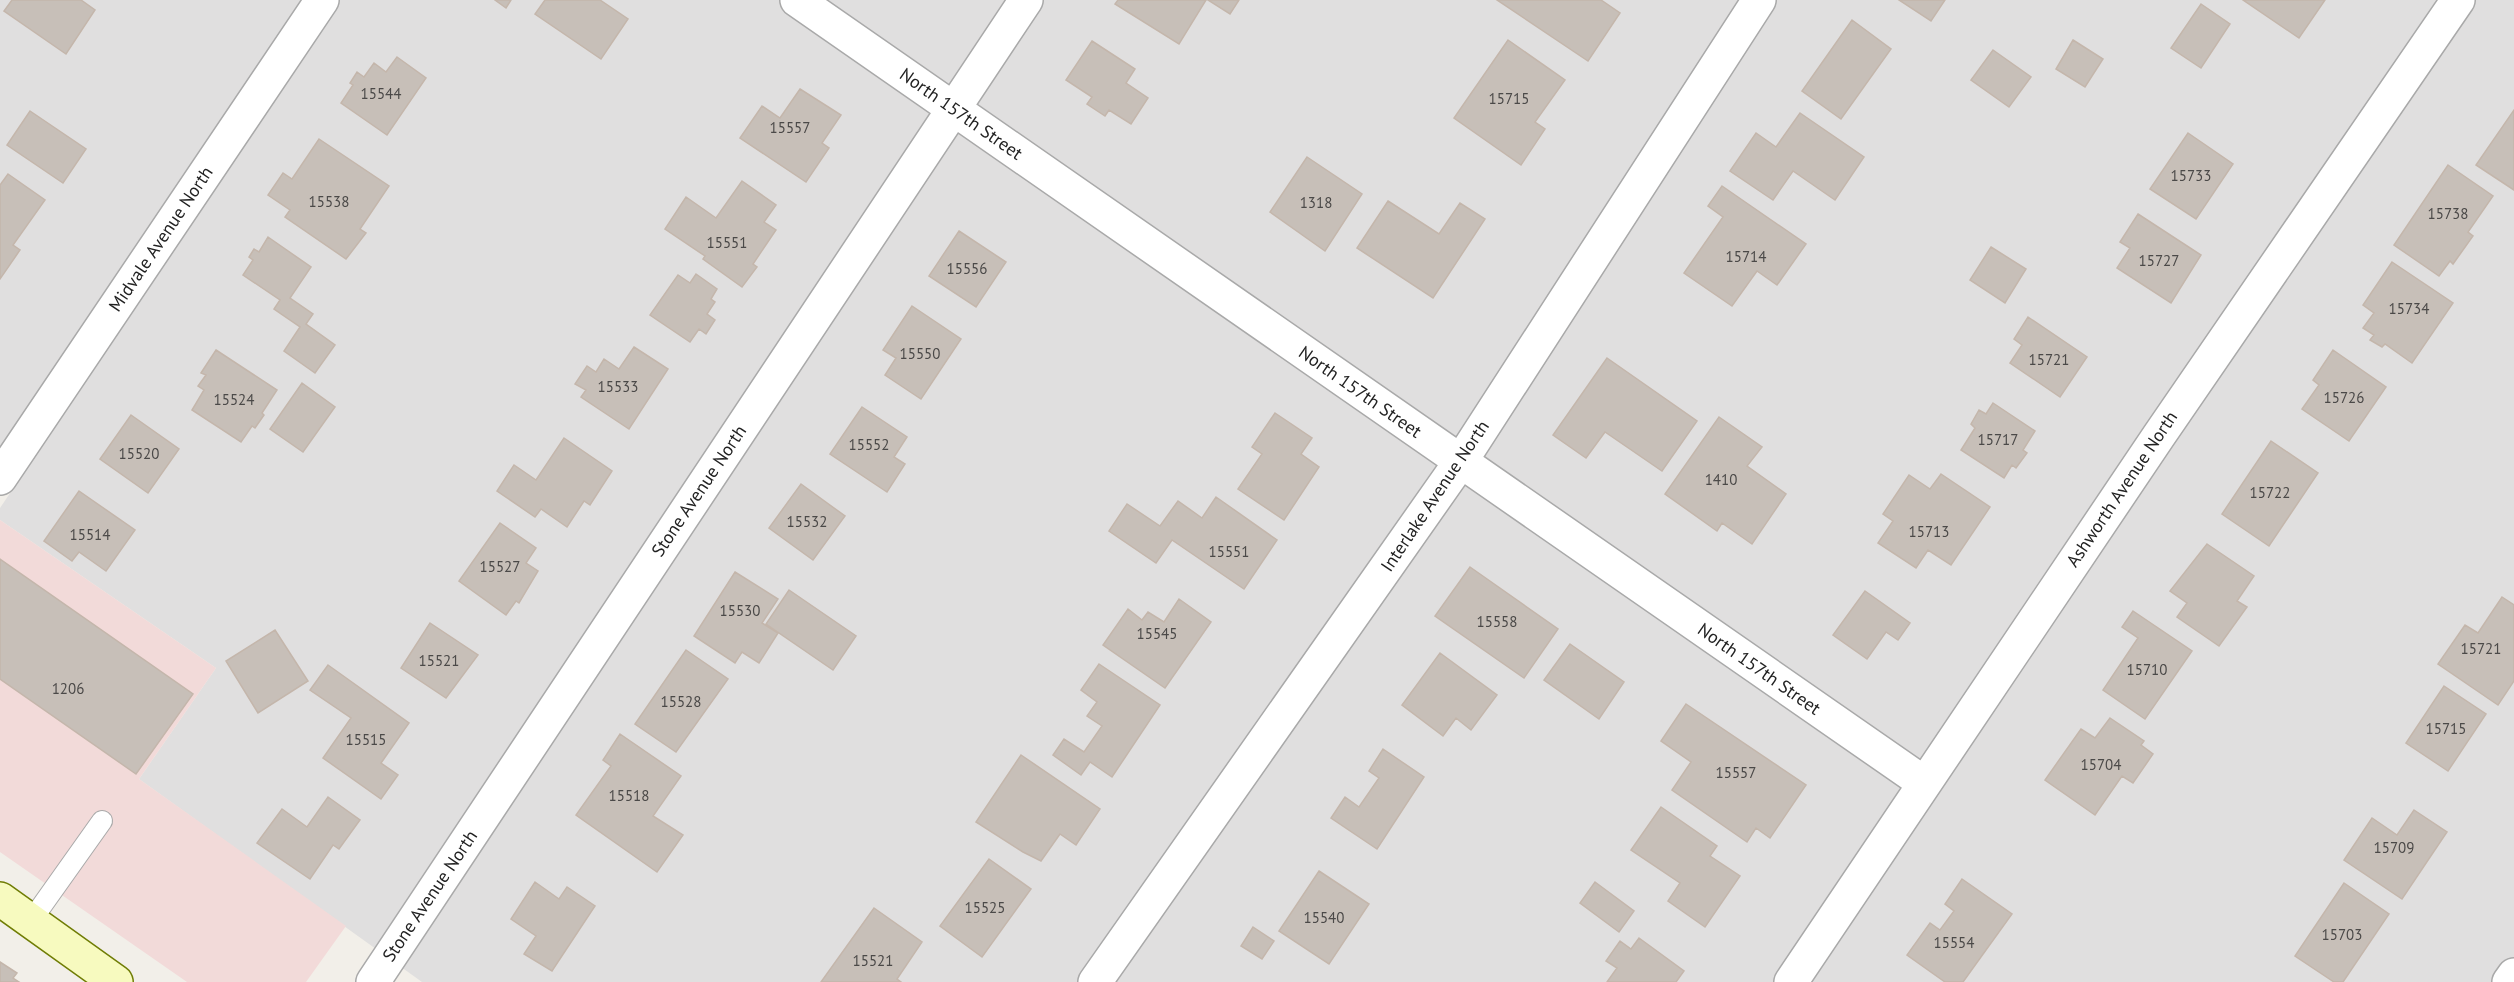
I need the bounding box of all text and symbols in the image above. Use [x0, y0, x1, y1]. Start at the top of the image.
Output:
street label: North 157th Street [895, 63, 1027, 165]
house number: 15544 [361, 84, 401, 103]
house number: 15715 [1489, 89, 1529, 108]
house number: 15557 [770, 118, 810, 137]
street label: Midvale Avenue North [103, 162, 218, 316]
house number: 15733 [2171, 166, 2211, 185]
house number: 15538 [309, 192, 349, 211]
house number: 1318 [1300, 193, 1332, 212]
house number: 15738 [2428, 204, 2468, 223]
house number: 15551 [707, 233, 747, 252]
house number: 15714 [1726, 247, 1766, 266]
house number: 15727 [2139, 251, 2179, 270]
house number: 15556 [947, 259, 987, 278]
house number: 15734 [2389, 299, 2429, 318]
street label: North 157th Street [1294, 341, 1426, 443]
house number: 15550 [900, 344, 940, 363]
house number: 15721 [2029, 350, 2069, 369]
house number: 15533 [598, 377, 638, 396]
house number: 15726 [2324, 388, 2364, 407]
house number: 15524 [214, 390, 254, 409]
street label: Ashworth Avenue North [2061, 406, 2182, 571]
street label: Interlake Avenue North [1375, 416, 1494, 576]
street label: Stone Avenue North [646, 421, 751, 561]
house number: 15717 [1978, 430, 2018, 449]
house number: 15552 [849, 435, 889, 454]
house number: 15520 [119, 444, 159, 463]
house number: 1410 [1705, 470, 1737, 489]
house number: 15722 [2250, 483, 2290, 502]
house number: 15532 [787, 512, 827, 531]
house number: 15713 [1909, 522, 1949, 541]
house number: 15514 [70, 525, 110, 544]
house number: 15551 [1209, 542, 1249, 561]
house number: 15527 [480, 557, 520, 576]
house number: 15530 [720, 601, 760, 620]
house number: 15558 [1477, 612, 1517, 631]
street label: North 157th Street [1693, 618, 1825, 720]
house number: 15545 [1137, 624, 1177, 643]
house number: 15721 [2461, 639, 2501, 658]
house number: 15521 [419, 651, 459, 670]
house number: 15710 [2127, 660, 2167, 679]
house number: 1206 [52, 679, 84, 698]
house number: 15528 [661, 692, 701, 711]
house number: 15715 [2426, 719, 2466, 738]
house number: 15515 [346, 730, 386, 749]
house number: 15704 [2081, 755, 2121, 774]
house number: 15557 [1716, 763, 1756, 782]
house number: 15518 [609, 786, 649, 805]
street label: Stone Avenue North [377, 826, 482, 966]
house number: 15709 [2374, 838, 2414, 857]
house number: 15525 [965, 898, 1005, 917]
house number: 15540 [1304, 908, 1344, 927]
house number: 15703 [2322, 925, 2362, 944]
house number: 15554 [1934, 933, 1974, 952]
house number: 15521 [853, 951, 893, 970]

